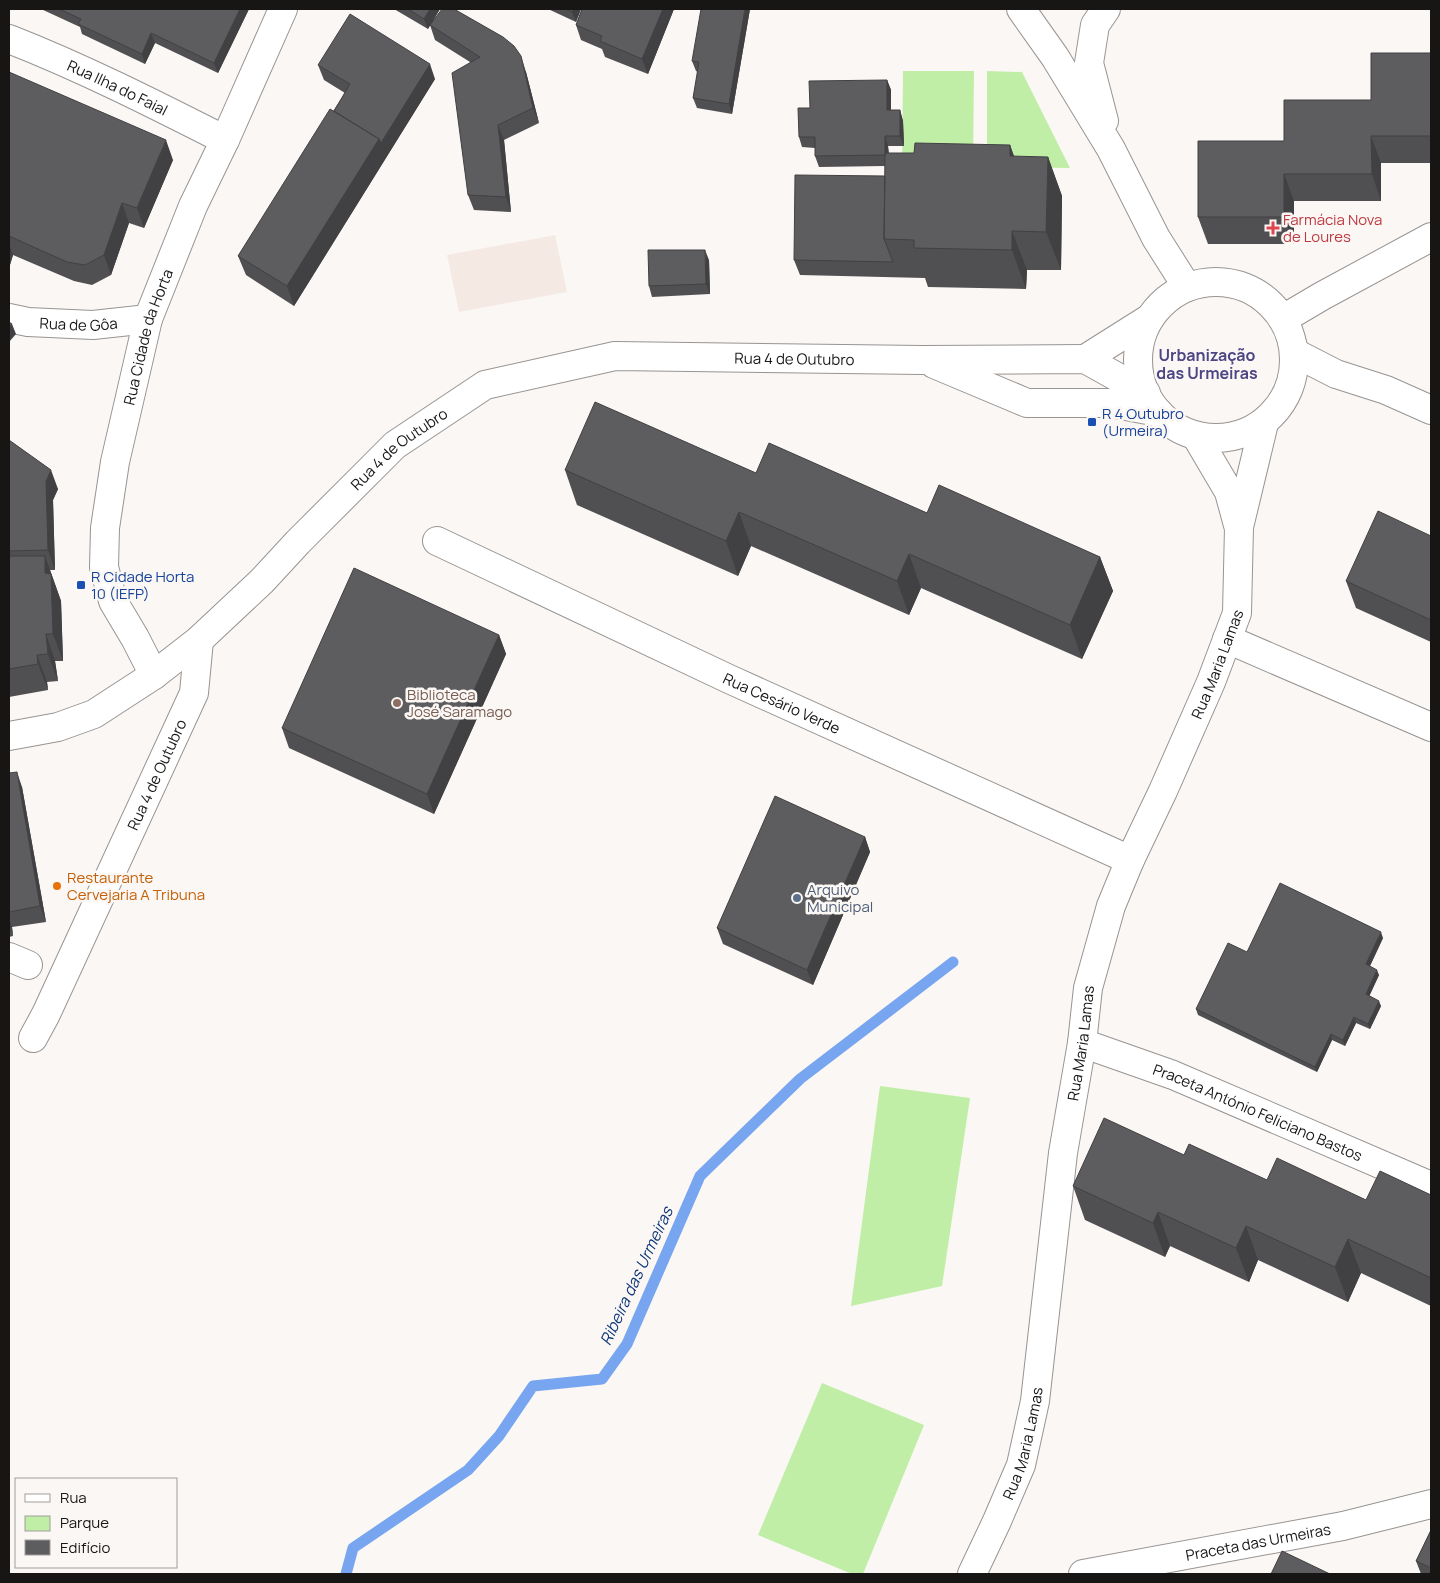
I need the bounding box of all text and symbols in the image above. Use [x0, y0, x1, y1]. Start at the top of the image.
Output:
street label: Rua Ilha do Faial [64, 54, 172, 120]
place label: Farmácia Nova de Loures [1283, 209, 1382, 247]
marker: Farmácia Nova de Loures [1267, 222, 1279, 234]
street label: Rua Cidade da Horta [118, 266, 177, 407]
street label: Rua de Gôa [39, 312, 119, 336]
district label: Urbanização das Urmeiras [1156, 344, 1258, 384]
street label: Rua 4 de Outubro [734, 347, 855, 370]
street label: Rua 4 de Outubro [346, 402, 451, 494]
place label: R 4 Outubro (Urmeira) [1102, 403, 1184, 441]
marker: R 4 Outubro (Urmeira) [1086, 416, 1098, 428]
place label: R Cidade Horta 10 (IEFP) [91, 566, 194, 604]
marker: R Cidade Horta 10 (IEFP) [75, 579, 87, 591]
street label: Rua Maria Lamas [1186, 606, 1248, 722]
street label: Rua Cesário Verde [720, 667, 844, 738]
place label: Biblioteca José Saramago [407, 684, 512, 722]
marker: Biblioteca José Saramago [391, 697, 403, 709]
street label: Rua 4 de Outubro [122, 716, 191, 833]
place label: Restaurante Cervejaria A Tribuna [67, 867, 205, 905]
place label: Arquivo Municipal [807, 879, 873, 917]
marker: Restaurante Cervejaria A Tribuna [51, 880, 63, 892]
marker: Arquivo Municipal [791, 892, 803, 904]
street label: Rua Maria Lamas [1062, 984, 1099, 1102]
street label: Praceta António Feliciano Bastos [1150, 1058, 1366, 1166]
water label: Ribeira das Urmeiras [594, 1202, 678, 1349]
street label: Rua Maria Lamas [997, 1386, 1047, 1503]
legend [15, 1478, 178, 1568]
text: Rua [60, 1487, 87, 1508]
text: Parque [60, 1512, 109, 1533]
street label: Praceta das Urmeiras [1184, 1518, 1332, 1565]
text: Edifício [60, 1537, 111, 1558]

